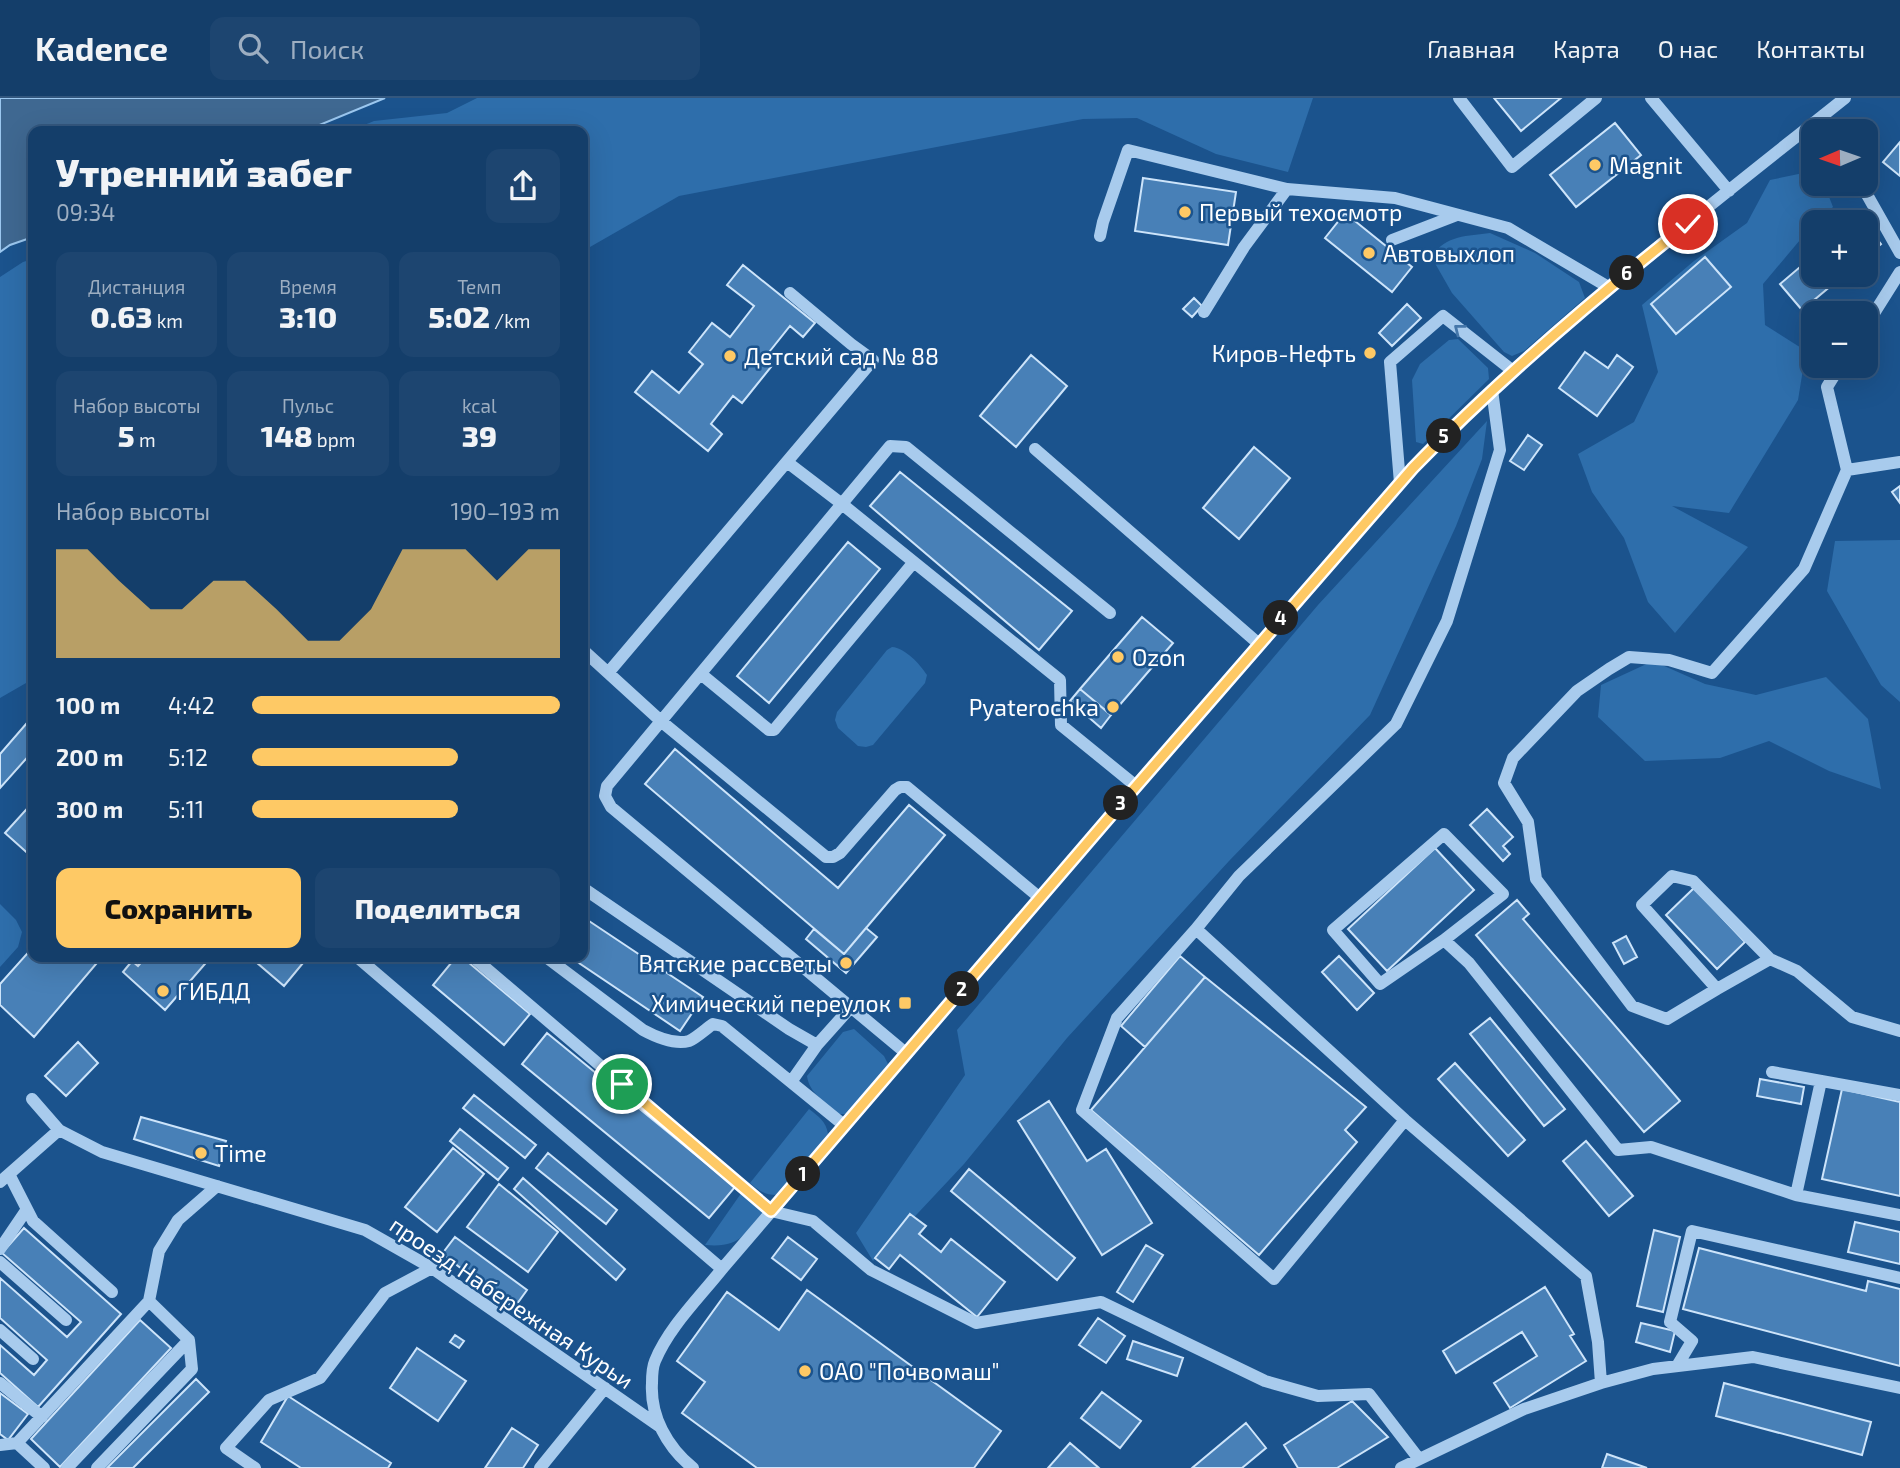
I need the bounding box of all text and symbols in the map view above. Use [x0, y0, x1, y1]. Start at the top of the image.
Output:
search box [210, 17, 700, 80]
text: Kadence [35, 28, 168, 68]
icon: search [234, 29, 272, 67]
text: Поиск [290, 33, 364, 64]
text: Главная [1427, 34, 1515, 63]
text: Карта [1553, 34, 1620, 63]
text: О нас [1658, 34, 1718, 63]
text: Контакты [1756, 34, 1865, 63]
north arrow [1801, 119, 1878, 196]
map controls [1801, 119, 1878, 378]
text: Утренний забег [56, 149, 352, 195]
button: share [486, 149, 560, 223]
place label: Magnit [1609, 151, 1683, 179]
marker: Magnit [1587, 157, 1603, 173]
pin [1658, 194, 1718, 254]
text: 09:34 [56, 198, 115, 226]
place label: Первый техосмотр [1199, 198, 1403, 226]
marker: Первый техосмотр [1177, 204, 1193, 220]
icon: check [1669, 205, 1707, 243]
button: + [1801, 210, 1878, 287]
place label: Автовыхлоп [1383, 239, 1515, 267]
marker: Автовыхлоп [1361, 245, 1377, 261]
pin: 6 [1610, 256, 1644, 290]
text: 6 [1621, 261, 1632, 284]
text: Дистанция [88, 275, 185, 298]
text: Время [279, 275, 337, 298]
text: Темп [457, 275, 501, 298]
text: 0.63 [90, 298, 152, 334]
text: 3:10 [279, 298, 337, 334]
text: 5:02 [428, 298, 490, 334]
button: − [1801, 301, 1878, 378]
text: km [152, 309, 183, 332]
text: /km [490, 309, 531, 332]
one-way arrow [1455, 324, 1467, 337]
place label: Киров-Нефть [1212, 339, 1356, 367]
place label: Детский сад № 88 [744, 342, 939, 370]
marker: Киров-Нефть [1362, 345, 1378, 361]
marker: Детский сад № 88 [722, 348, 738, 364]
text: Набор высоты [73, 394, 200, 417]
text: Пульс [282, 394, 334, 417]
text: kcal [462, 394, 497, 417]
text: 5 [118, 417, 135, 453]
text: 148 [261, 417, 313, 453]
text: 39 [462, 417, 497, 453]
pin: 5 [1426, 418, 1462, 454]
text: 5 [1438, 424, 1449, 447]
text: m [135, 428, 156, 451]
text: bpm [313, 428, 355, 451]
text: Набор высоты [56, 497, 210, 525]
text: 190–193 m [451, 497, 560, 525]
pin: 4 [1264, 601, 1298, 636]
text: 4 [1274, 606, 1287, 629]
place label: Ozon [1132, 643, 1186, 671]
marker: Ozon [1110, 649, 1126, 665]
text: 100 m [56, 691, 120, 719]
text: 4:42 [168, 691, 215, 719]
place label: Pyaterochka [969, 693, 1099, 721]
marker: Pyaterochka [1105, 699, 1121, 715]
text: 200 m [56, 743, 124, 771]
text: 5:12 [168, 743, 208, 771]
pin: 3 [1104, 786, 1138, 820]
text: 3 [1115, 791, 1126, 814]
text: 300 m [56, 795, 123, 823]
text: 5:11 [168, 795, 204, 823]
button: Сохранить [56, 868, 301, 948]
button: Поделиться [315, 868, 560, 948]
place label: Вятские рассветы [638, 949, 832, 977]
marker: Вятские рассветы [838, 955, 854, 971]
pin: 2 [944, 972, 979, 1006]
place label: ГИБДД [177, 977, 251, 1005]
text: 2 [956, 977, 967, 1000]
marker: ГИБДД [155, 983, 171, 999]
place label: Химический переулок [651, 989, 891, 1018]
marker: Химический переулок [897, 995, 913, 1011]
pin [592, 1054, 652, 1114]
icon: arrive [603, 1065, 641, 1103]
place label: Time [215, 1139, 267, 1167]
marker: Time [193, 1145, 209, 1161]
pin: 1 [786, 1156, 820, 1192]
text: 1 [798, 1162, 807, 1185]
street label: проезд Набережная Курьи [384, 1210, 639, 1395]
place label: ОАО "Почвомаш" [819, 1357, 1000, 1385]
marker: ОАО "Почвомаш" [797, 1363, 813, 1379]

